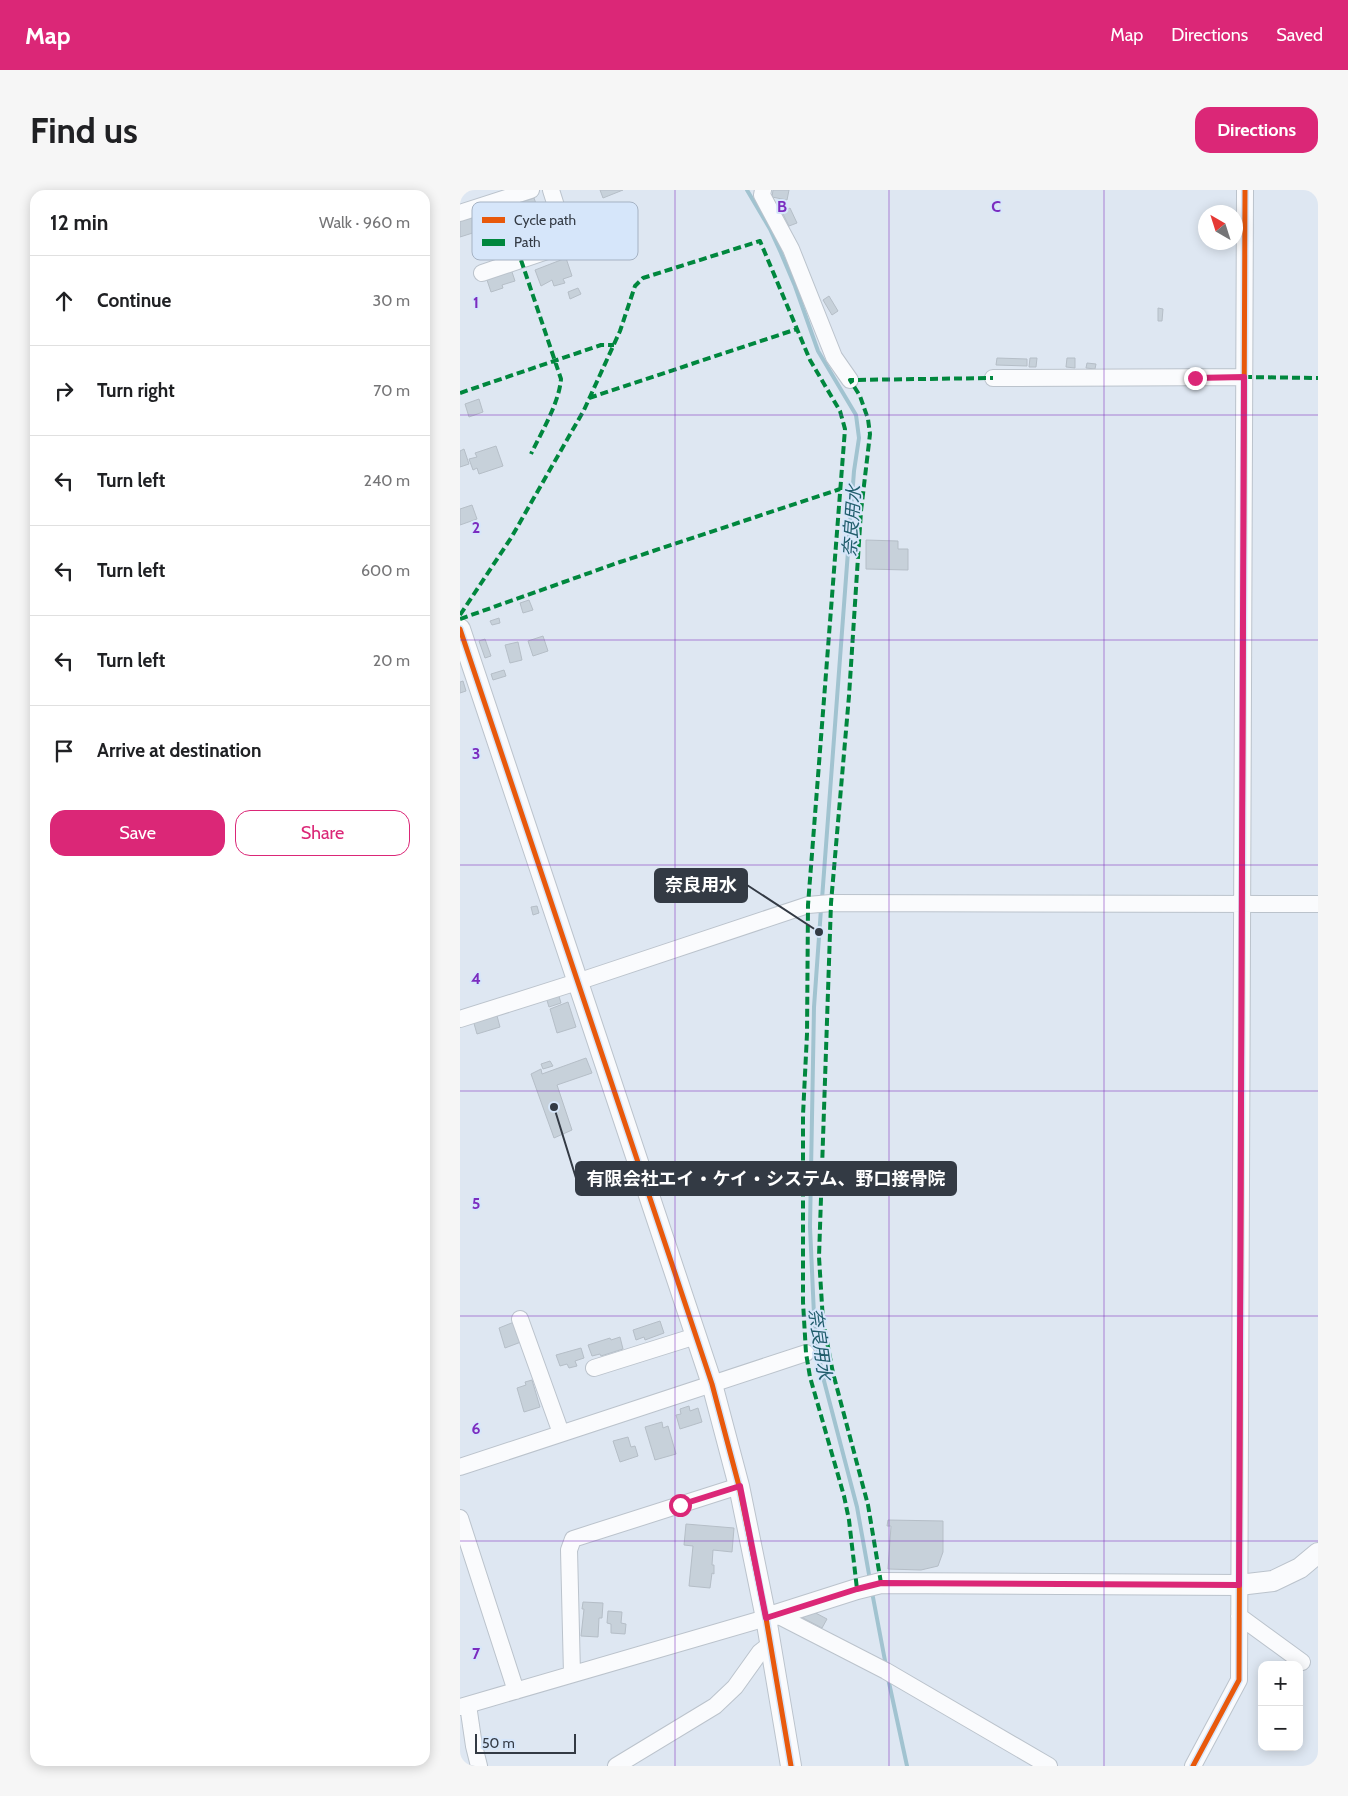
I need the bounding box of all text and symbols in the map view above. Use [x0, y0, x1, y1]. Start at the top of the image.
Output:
text: Map [25, 21, 71, 50]
text: Map [1110, 24, 1143, 46]
text: Directions [1171, 24, 1248, 46]
text: Saved [1276, 24, 1323, 46]
button: Directions [1195, 107, 1318, 153]
text: Find us [30, 109, 138, 152]
text: B [777, 197, 787, 216]
text: C [991, 197, 1001, 216]
legend [472, 202, 638, 260]
north arrow [1198, 205, 1243, 250]
text: 12 min [50, 210, 108, 235]
text: Cycle path [514, 211, 576, 229]
text: Walk · 960 m [319, 213, 410, 232]
text: Path [514, 233, 541, 251]
icon: ahead [50, 287, 78, 315]
text: Continue [97, 289, 171, 312]
text: 30 m [373, 291, 410, 310]
text: 1 [473, 293, 479, 312]
route end [1184, 367, 1207, 390]
icon: right [50, 377, 78, 405]
text: Turn right [97, 379, 175, 402]
text: 70 m [373, 381, 410, 400]
icon: left [50, 467, 78, 495]
text: Turn left [97, 469, 165, 492]
text: 240 m [364, 471, 410, 490]
water label: 奈良用水 [839, 482, 866, 558]
text: 2 [472, 518, 480, 537]
icon: left [50, 557, 78, 585]
text: Turn left [97, 559, 165, 582]
text: 600 m [361, 561, 410, 580]
icon: left [50, 647, 78, 675]
text: Turn left [97, 649, 165, 672]
text: 20 m [373, 651, 410, 670]
icon: arrive [50, 737, 78, 765]
text: Arrive at destination [97, 739, 261, 762]
text: 3 [472, 744, 480, 763]
button: Save [50, 810, 225, 856]
button: Share [235, 810, 410, 856]
callout: 奈良用水 [655, 869, 747, 902]
text: 奈良用水 [665, 874, 737, 896]
text: 4 [471, 969, 481, 988]
callout: 有限会社エイ・ケイ・システム、野口接骨院 [576, 1162, 956, 1195]
text: 有限会社エイ・ケイ・システム、野口接骨院 [586, 1168, 946, 1190]
text: 5 [472, 1194, 480, 1213]
water label: 奈良用水 [804, 1307, 836, 1383]
text: 6 [472, 1419, 481, 1438]
route start [669, 1494, 692, 1517]
text: 7 [472, 1644, 481, 1663]
map controls [1258, 1661, 1303, 1751]
button: + [1258, 1661, 1303, 1706]
button: − [1258, 1706, 1303, 1751]
scale bar [475, 1731, 576, 1754]
text: 50 m [482, 1734, 515, 1752]

